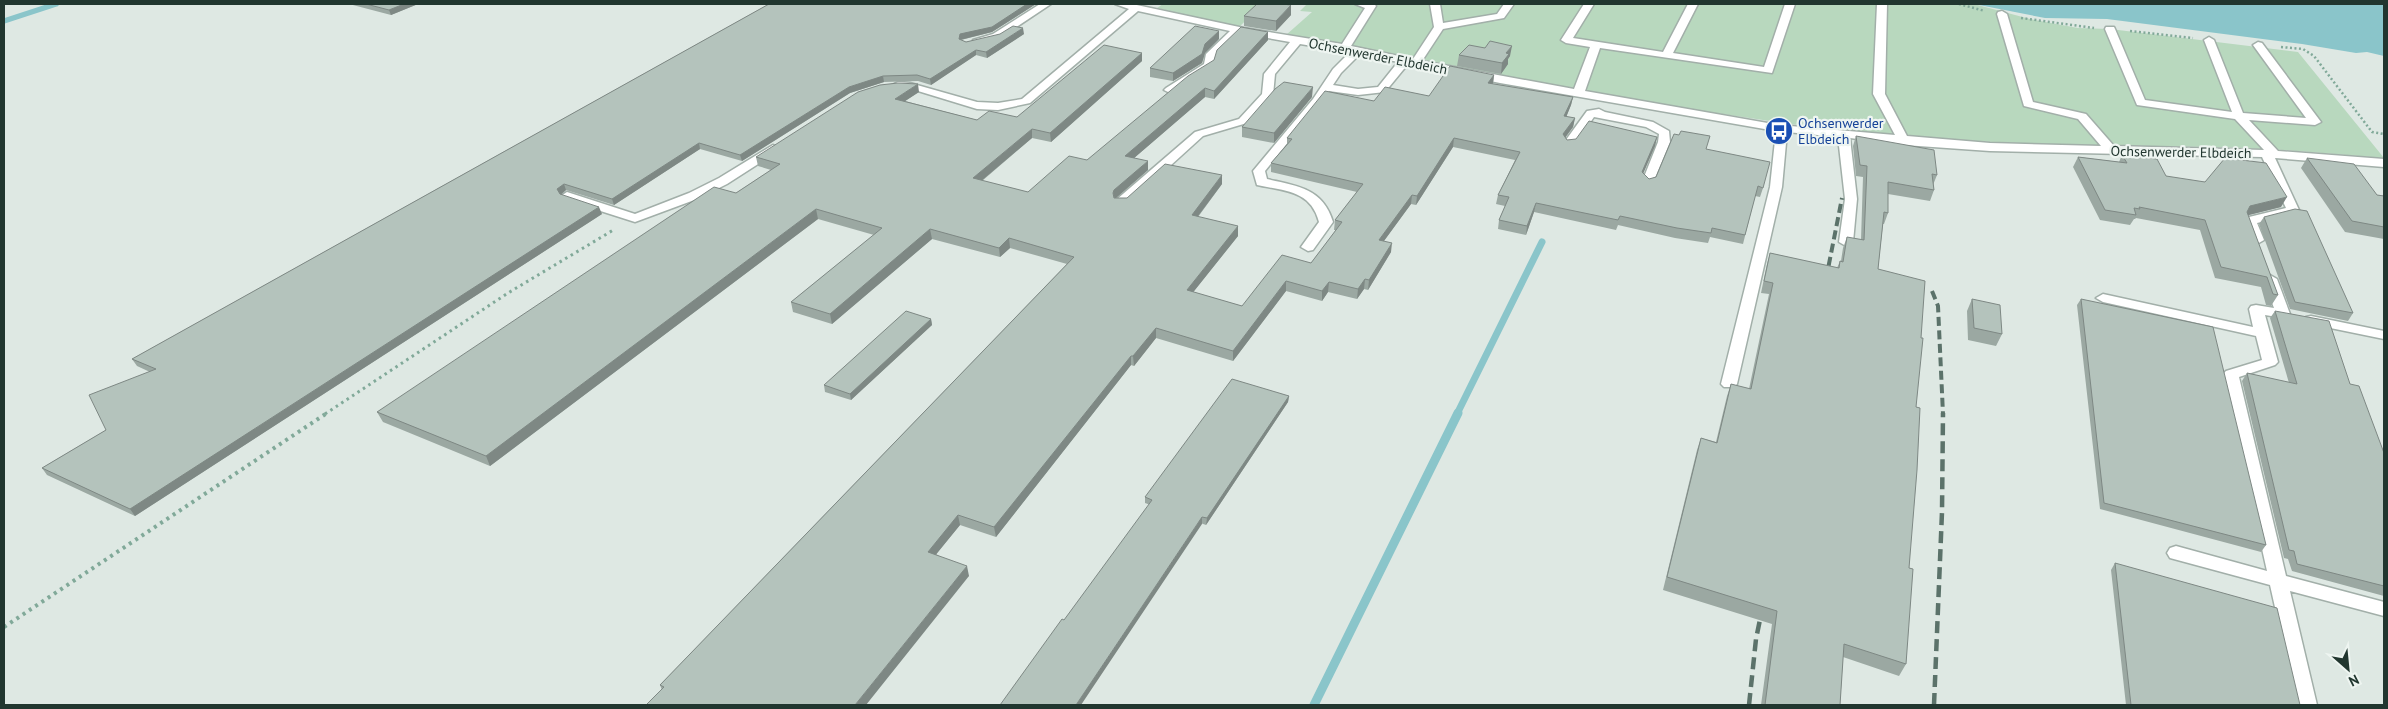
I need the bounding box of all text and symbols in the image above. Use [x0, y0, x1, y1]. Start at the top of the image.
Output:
street label: Ochsenwerder Elbdeich [1307, 34, 1449, 78]
place label: Ochsenwerder Elbdeich [1798, 114, 1884, 148]
bus stop icon: Ochsenwerder Elbdeich [1764, 116, 1794, 146]
street label: Ochsenwerder Elbdeich [2110, 142, 2252, 162]
north arrow [2323, 644, 2373, 694]
text: N [2346, 670, 2362, 691]

